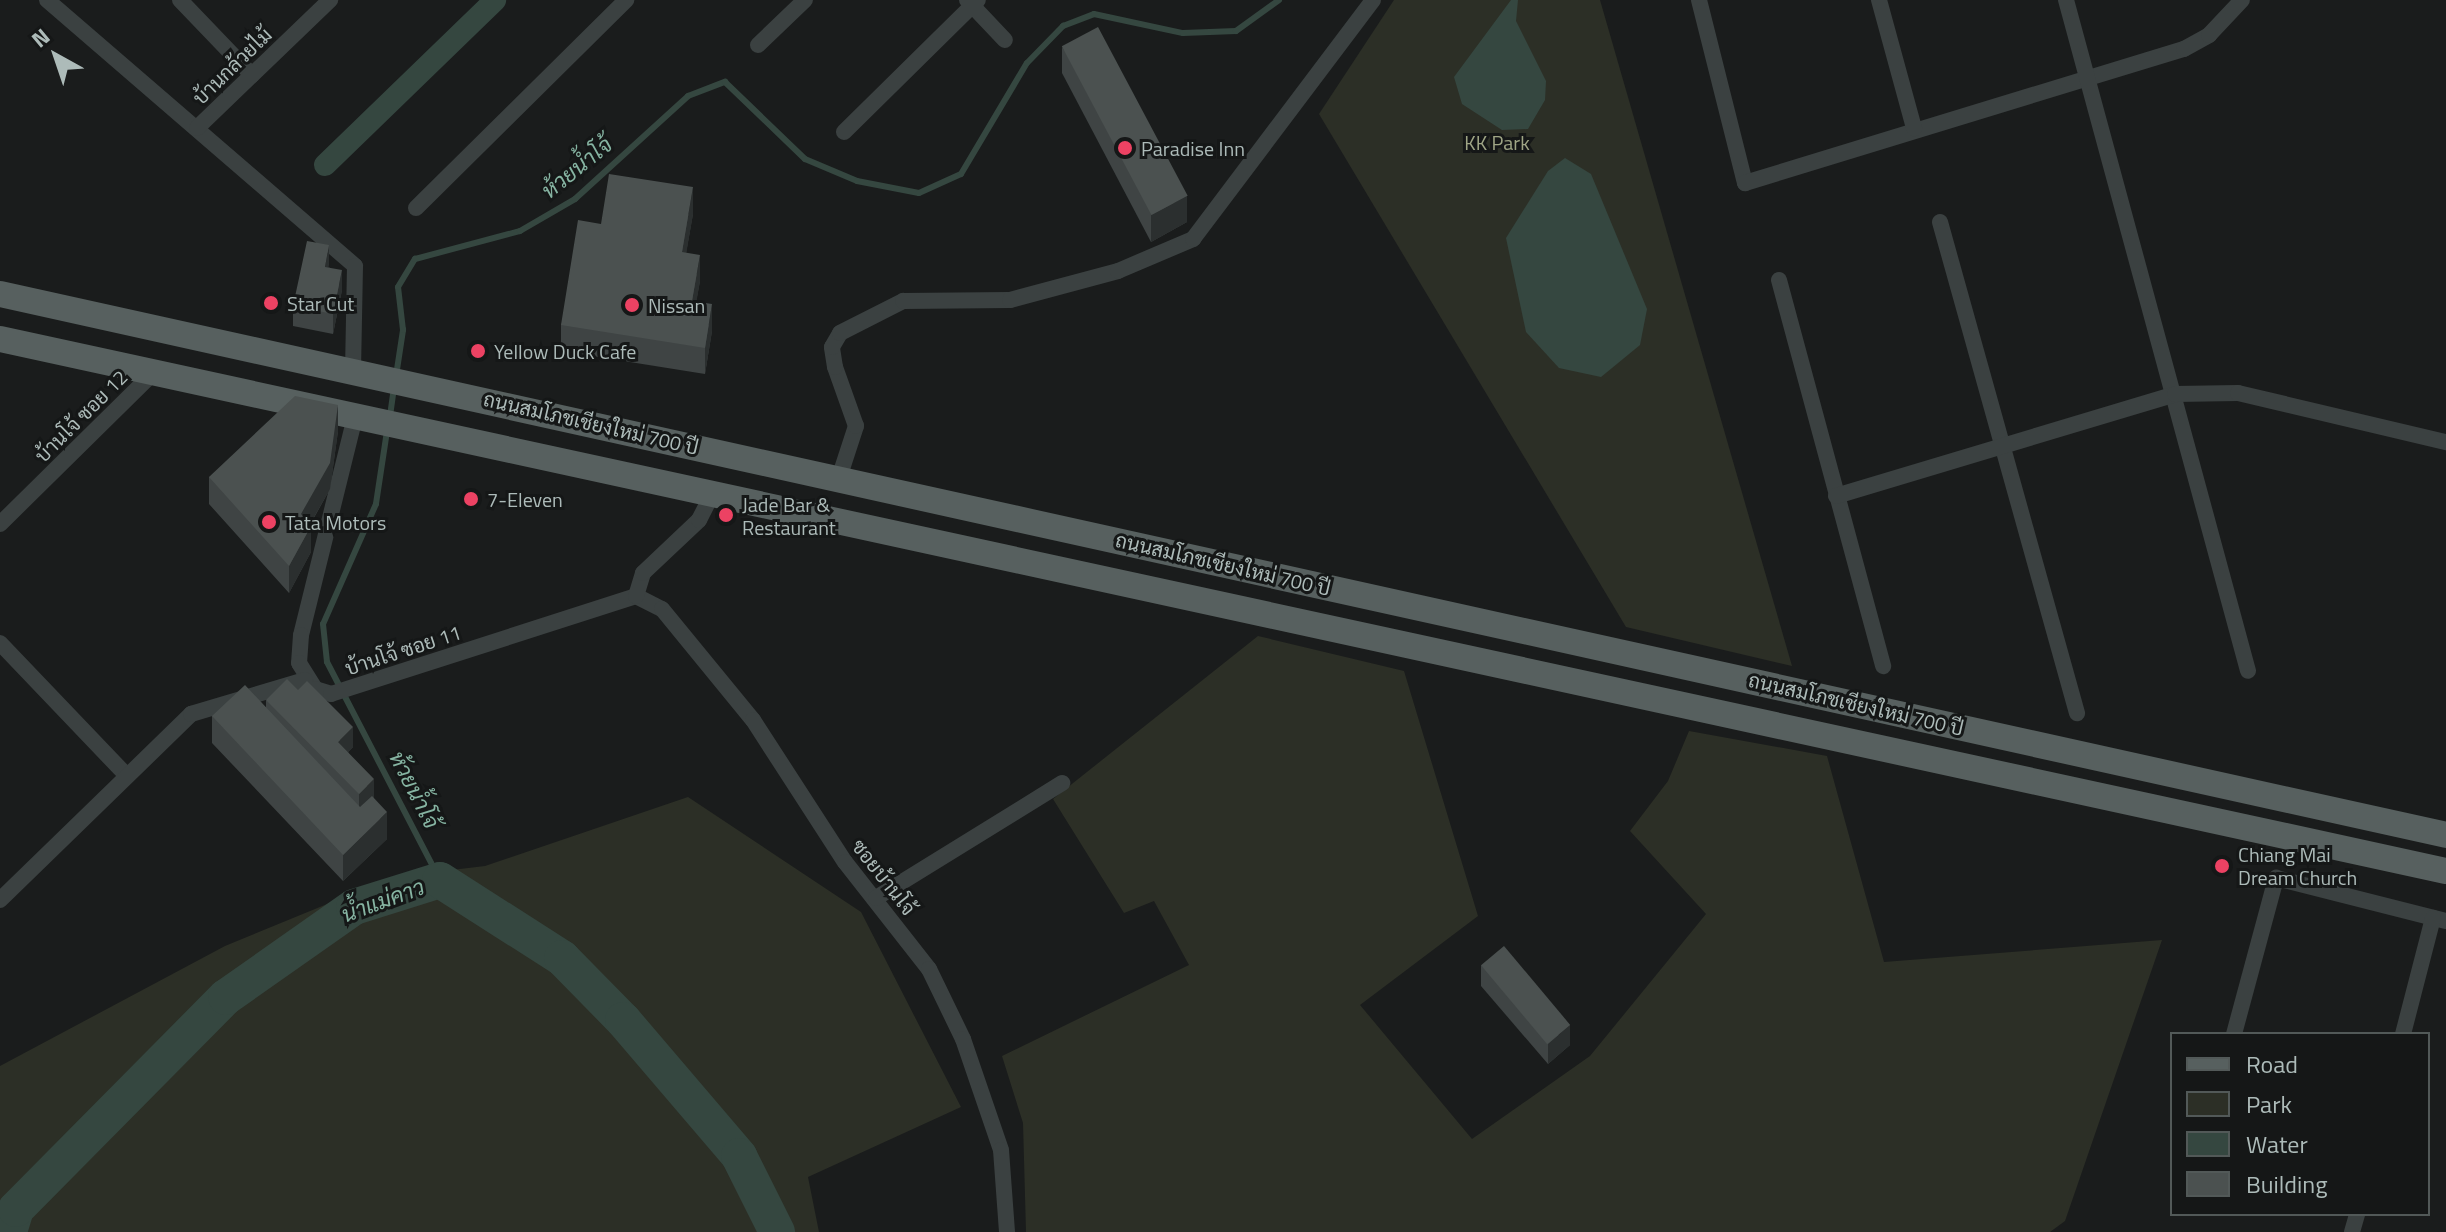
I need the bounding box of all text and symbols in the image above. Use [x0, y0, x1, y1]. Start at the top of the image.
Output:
north arrow [16, 16, 96, 96]
text: N [24, 20, 57, 56]
street label: บ้านกล้วยไม้ [188, 23, 276, 109]
park label: KK Park [1464, 130, 1530, 154]
water label: ห้วยน้ำโจ้ [536, 132, 618, 204]
place label: Paradise Inn [1141, 136, 1245, 160]
marker: Paradise Inn [1116, 139, 1134, 157]
place label: Star Cut [287, 291, 354, 315]
place label: Nissan [648, 293, 705, 317]
marker: Star Cut [262, 294, 280, 312]
marker: Nissan [623, 296, 641, 314]
place label: Yellow Duck Cafe [494, 339, 636, 363]
marker: Yellow Duck Cafe [469, 342, 487, 360]
street label: บ้านโจ้ ซอย 12 [30, 365, 132, 467]
street label: ถนนสมโภชเชียงใหม่ 700 ปี [481, 387, 701, 459]
place label: 7-Eleven [487, 487, 563, 511]
marker: 7-Eleven [462, 490, 480, 508]
place label: Jade Bar & Restaurant [742, 492, 836, 539]
marker: Jade Bar & Restaurant [717, 506, 735, 524]
place label: Tata Motors [285, 510, 386, 534]
marker: Tata Motors [260, 513, 278, 531]
street label: ถนนสมโภชเชียงใหม่ 700 ปี [1113, 528, 1333, 600]
street label: บ้านโจ้ ซอย 11 [342, 620, 464, 680]
street label: ถนนสมโภชเชียงใหม่ 700 ปี [1746, 668, 1966, 740]
water label: ห้วยน้ำโจ้ [383, 747, 445, 833]
street label: ซอยบ้านโจ้ [847, 834, 921, 920]
place label: Chiang Mai Dream Church [2238, 842, 2357, 889]
marker: Chiang Mai Dream Church [2213, 857, 2231, 875]
water label: น้ำแม่คาว [338, 874, 428, 928]
legend [2170, 1032, 2430, 1216]
text: Road [2246, 1046, 2298, 1082]
text: Park [2246, 1086, 2292, 1122]
text: Water [2246, 1126, 2308, 1162]
text: Building [2246, 1166, 2328, 1202]

